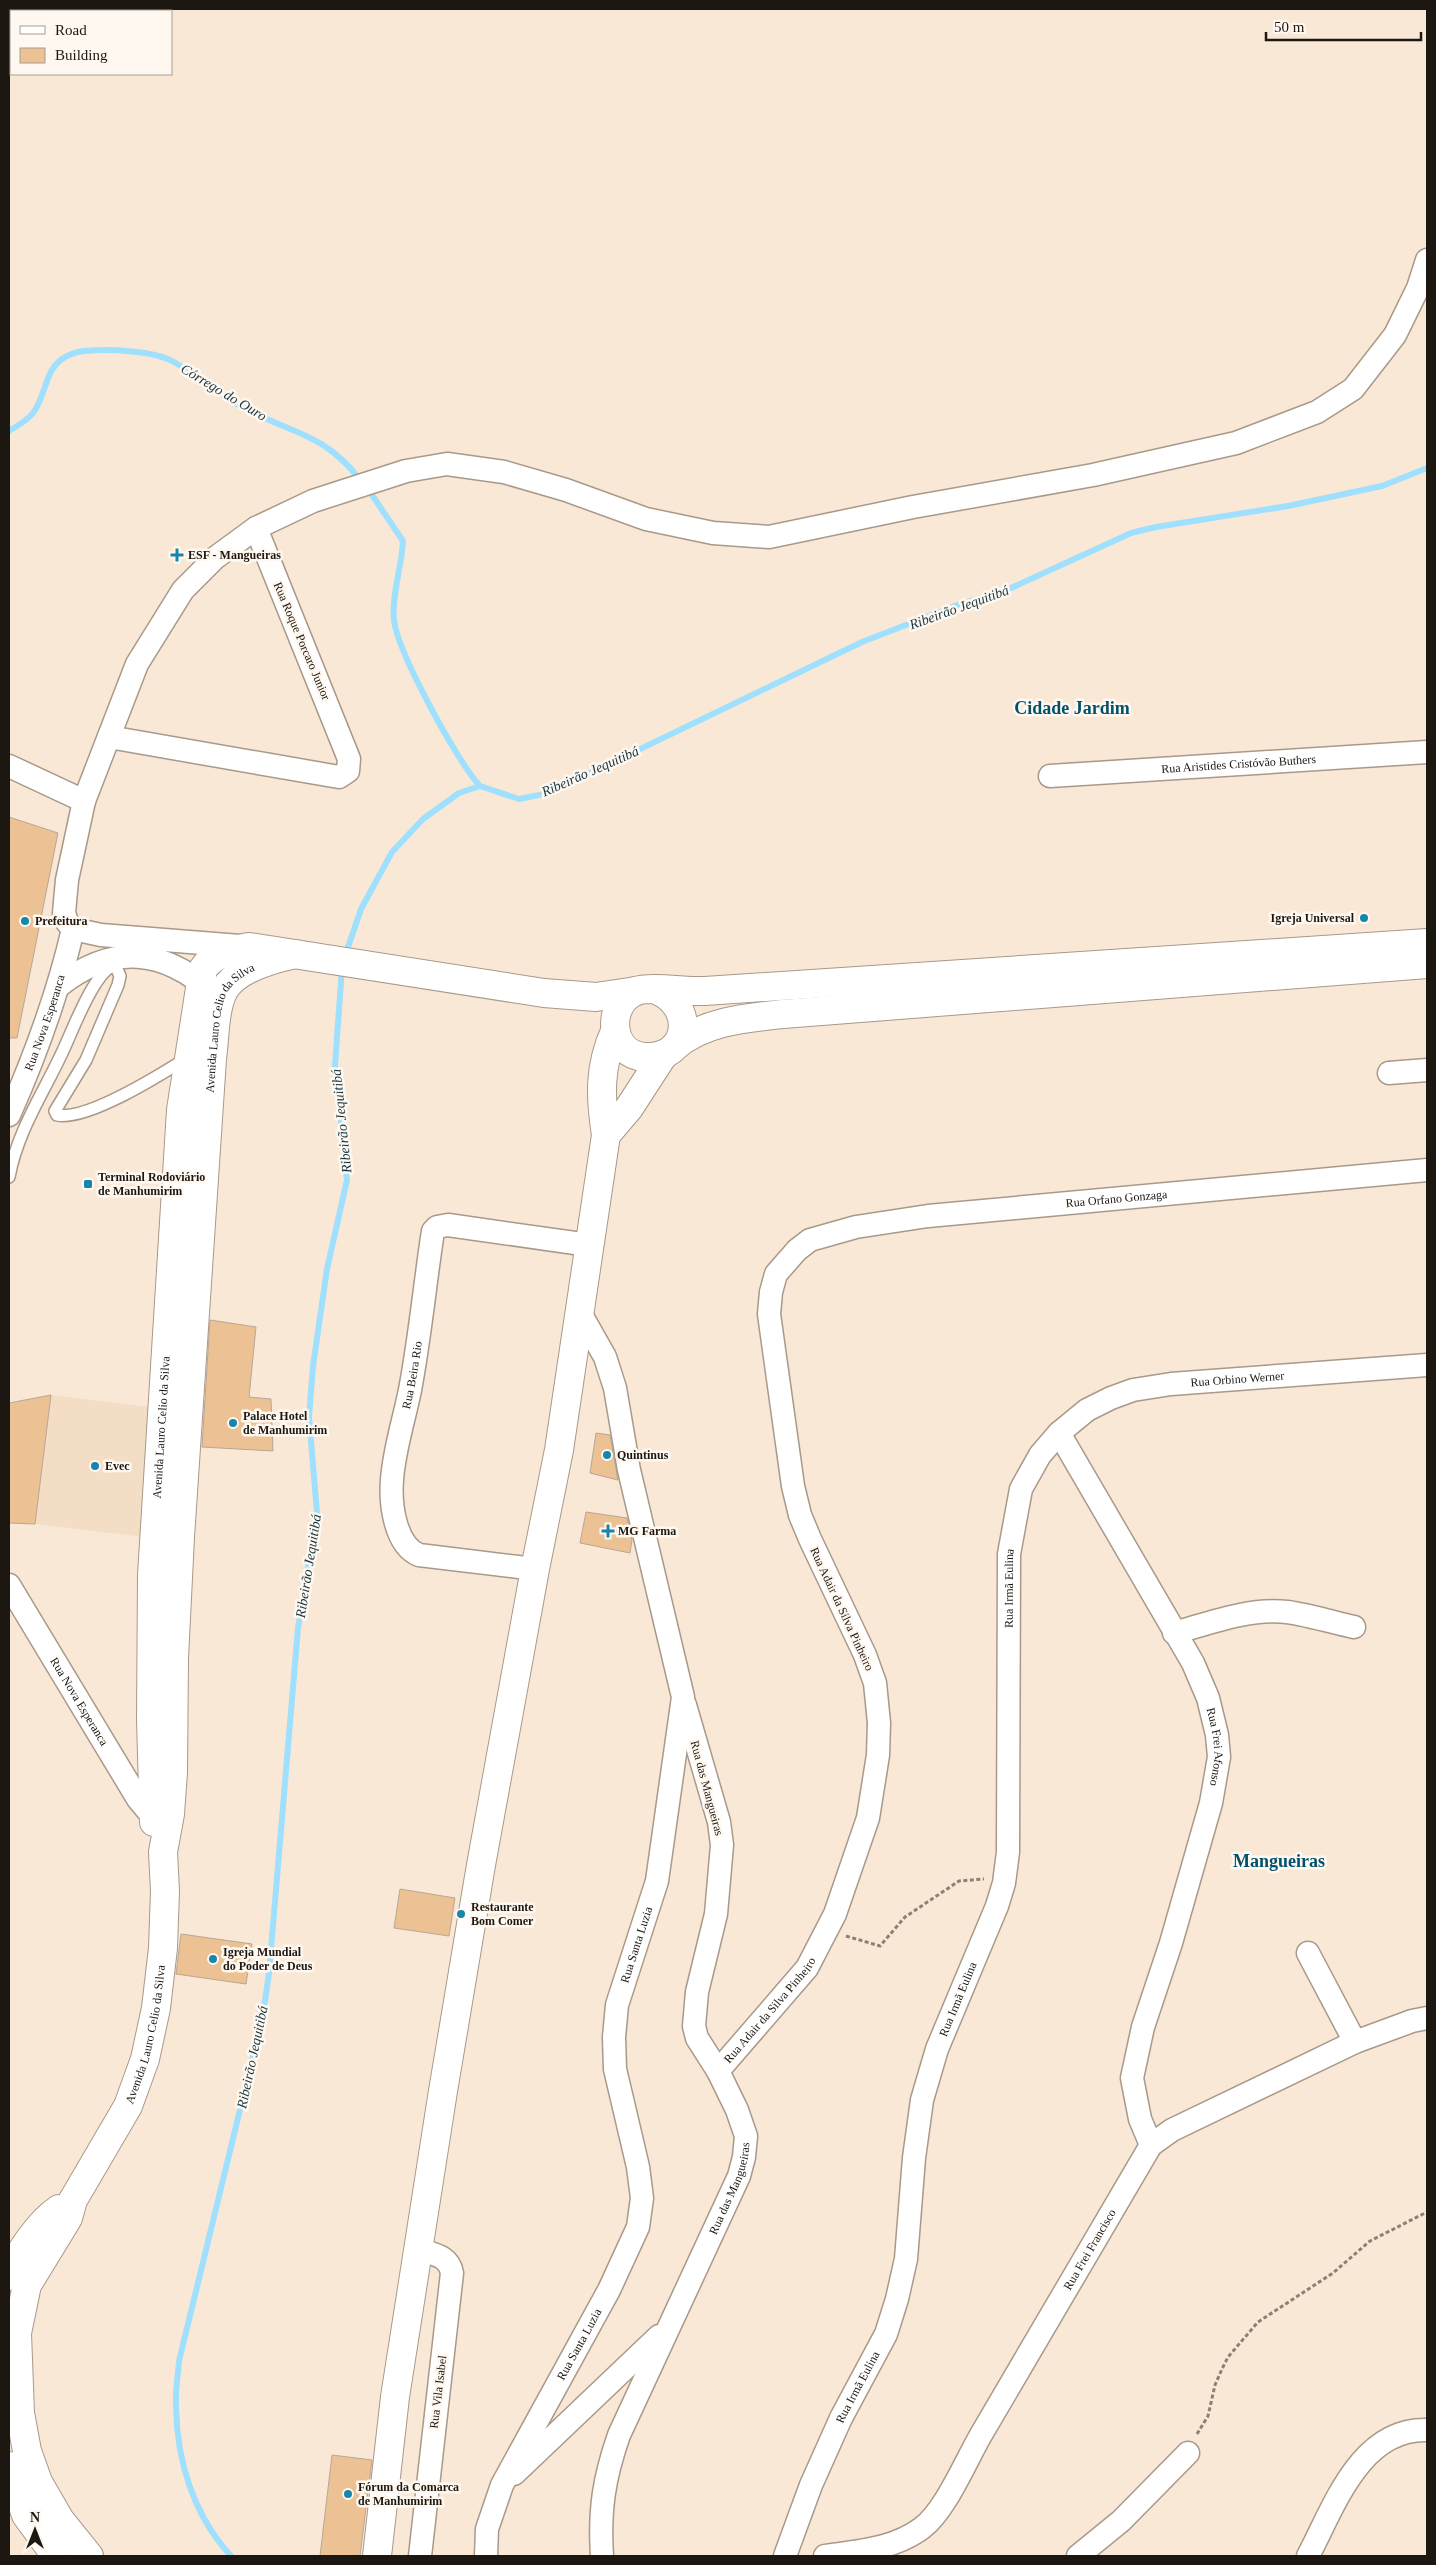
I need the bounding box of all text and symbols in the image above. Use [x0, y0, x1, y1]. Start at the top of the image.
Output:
legend [10, 10, 172, 75]
scale bar [1266, 10, 1421, 42]
text: 50 m [1274, 19, 1305, 35]
text: Road [55, 22, 87, 38]
text: Building [55, 47, 108, 63]
water label: Córrego do Ouro [178, 361, 269, 424]
marker: ESF - Mangueiras [170, 548, 184, 562]
place label: ESF - Mangueiras [188, 548, 281, 562]
street label: Rua Roque Porcaro Junior [271, 580, 333, 702]
water label: Ribeirão Jequitibá [907, 583, 1011, 633]
district label: Cidade Jardim [1014, 698, 1130, 718]
water label: Ribeirão Jequitibá [538, 743, 641, 800]
street label: Rua Aristides Cristóvão Buthers [1161, 752, 1317, 776]
place label: Igreja Universal [1271, 911, 1355, 925]
marker: Igreja Universal [1358, 912, 1370, 924]
place label: Prefeitura [35, 914, 87, 928]
marker: Prefeitura [19, 915, 31, 927]
street label: Avenida Lauro Celio da Silva [203, 960, 257, 1093]
street label: Rua Nova Esperanca [21, 973, 68, 1073]
water label: Ribeirão Jequitibá [329, 1068, 355, 1175]
place label: Terminal Rodoviário de Manhumirim [98, 1170, 205, 1198]
marker: Terminal Rodoviário de Manhumirim [82, 1178, 94, 1190]
street label: Rua Orfano Gonzaga [1065, 1187, 1169, 1210]
street label: Rua Beira Rio [399, 1340, 425, 1410]
street label: Avenida Lauro Celio da Silva [150, 1355, 173, 1499]
street label: Rua Orbino Werner [1190, 1369, 1285, 1390]
place label: Palace Hotel de Manhumirim [243, 1409, 327, 1437]
marker: Palace Hotel de Manhumirim [227, 1417, 239, 1429]
place label: Quintinus [617, 1448, 669, 1462]
marker: Quintinus [601, 1449, 613, 1461]
place label: Evec [105, 1459, 130, 1473]
marker: Evec [89, 1460, 101, 1472]
water label: Ribeirão Jequitibá [293, 1513, 324, 1620]
place label: MG Farma [618, 1524, 676, 1538]
marker: MG Farma [602, 1525, 614, 1537]
street label: Rua Adair da Silva Pinheiro [807, 1545, 877, 1673]
street label: Rua Irmã Eulina [1002, 1547, 1017, 1628]
street label: Rua Nova Esperanca [47, 1655, 112, 1749]
street label: Rua Frei Afonso [1204, 1706, 1226, 1787]
street label: Rua das Mangueiras [688, 1739, 727, 1837]
district label: Mangueiras [1233, 1851, 1325, 1871]
place label: Restaurante Bom Comer [471, 1900, 534, 1928]
street label: Rua Santa Luzia [618, 1904, 656, 1985]
marker: Restaurante Bom Comer [455, 1908, 467, 1920]
place label: Igreja Mundial do Poder de Deus [223, 1945, 313, 1973]
marker: Igreja Mundial do Poder de Deus [207, 1953, 219, 1965]
street label: Rua Adair da Silva Pinheiro [721, 1955, 818, 2066]
street label: Rua Irmã Eulina [936, 1959, 980, 2039]
street label: Avenida Lauro Celio da Silva [122, 1964, 168, 2106]
water label: Ribeirão Jequitibá [234, 2004, 271, 2111]
street label: Rua das Mangueiras [706, 2141, 752, 2237]
street label: Rua Frei Francisco [1061, 2206, 1119, 2292]
street label: Rua Santa Luzia [554, 2306, 605, 2382]
street label: Rua Irmã Eulina [833, 2348, 883, 2425]
street label: Rua Vila Isabel [427, 2354, 450, 2429]
place label: Fórum da Comarca de Manhumirim [358, 2480, 459, 2508]
marker: Fórum da Comarca de Manhumirim [342, 2488, 354, 2500]
north arrow [10, 2505, 60, 2555]
text: N [30, 2510, 40, 2525]

